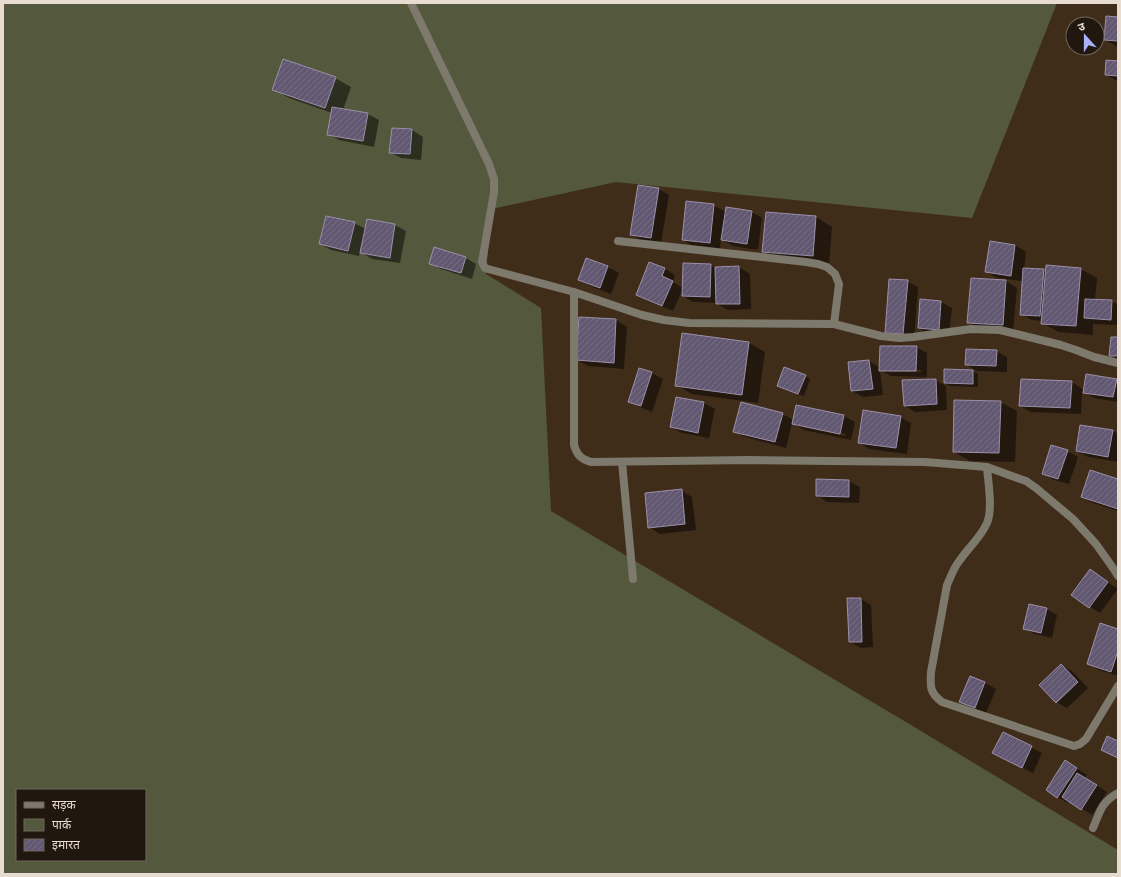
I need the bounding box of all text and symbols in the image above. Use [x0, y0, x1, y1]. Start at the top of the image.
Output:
north arrow [1065, 16, 1105, 56]
text: उ [1076, 20, 1087, 34]
legend [16, 789, 146, 861]
text: सड़क [52, 798, 77, 812]
text: पार्क [52, 818, 72, 832]
text: इमारत [52, 838, 81, 852]

